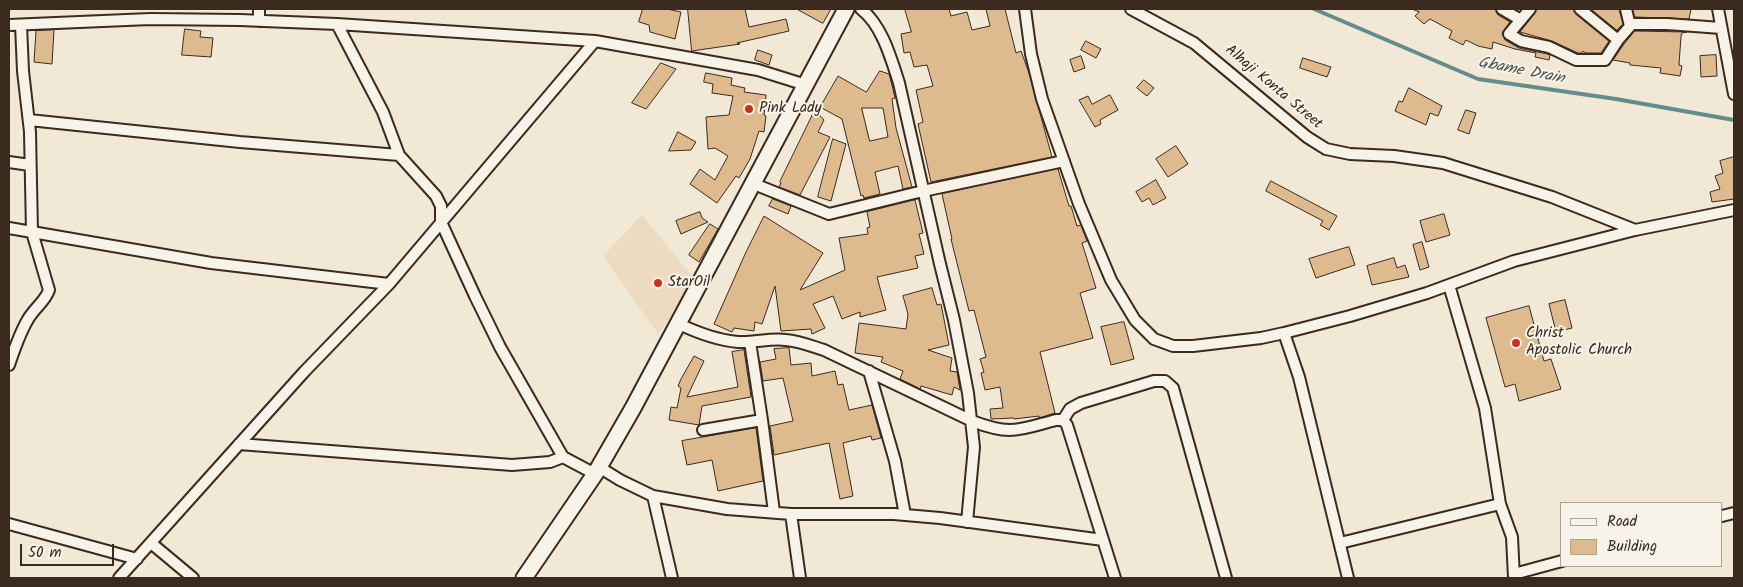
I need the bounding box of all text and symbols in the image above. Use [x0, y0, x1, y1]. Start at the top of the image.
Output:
street label: Alhaji Konta Street [1221, 42, 1325, 134]
water label: Gbame Drain [1476, 54, 1566, 90]
place label: Pink Lady [759, 100, 822, 118]
marker: Pink Lady [743, 103, 755, 115]
place label: StarOil [668, 274, 710, 292]
marker: StarOil [652, 277, 664, 289]
place label: Christ Apostolic Church [1526, 325, 1632, 360]
marker: Christ Apostolic Church [1510, 337, 1522, 349]
legend [1560, 502, 1723, 567]
text: Road [1607, 510, 1637, 534]
scale bar [22, 534, 116, 566]
text: Building [1607, 535, 1657, 559]
text: 50 m [28, 541, 62, 565]

